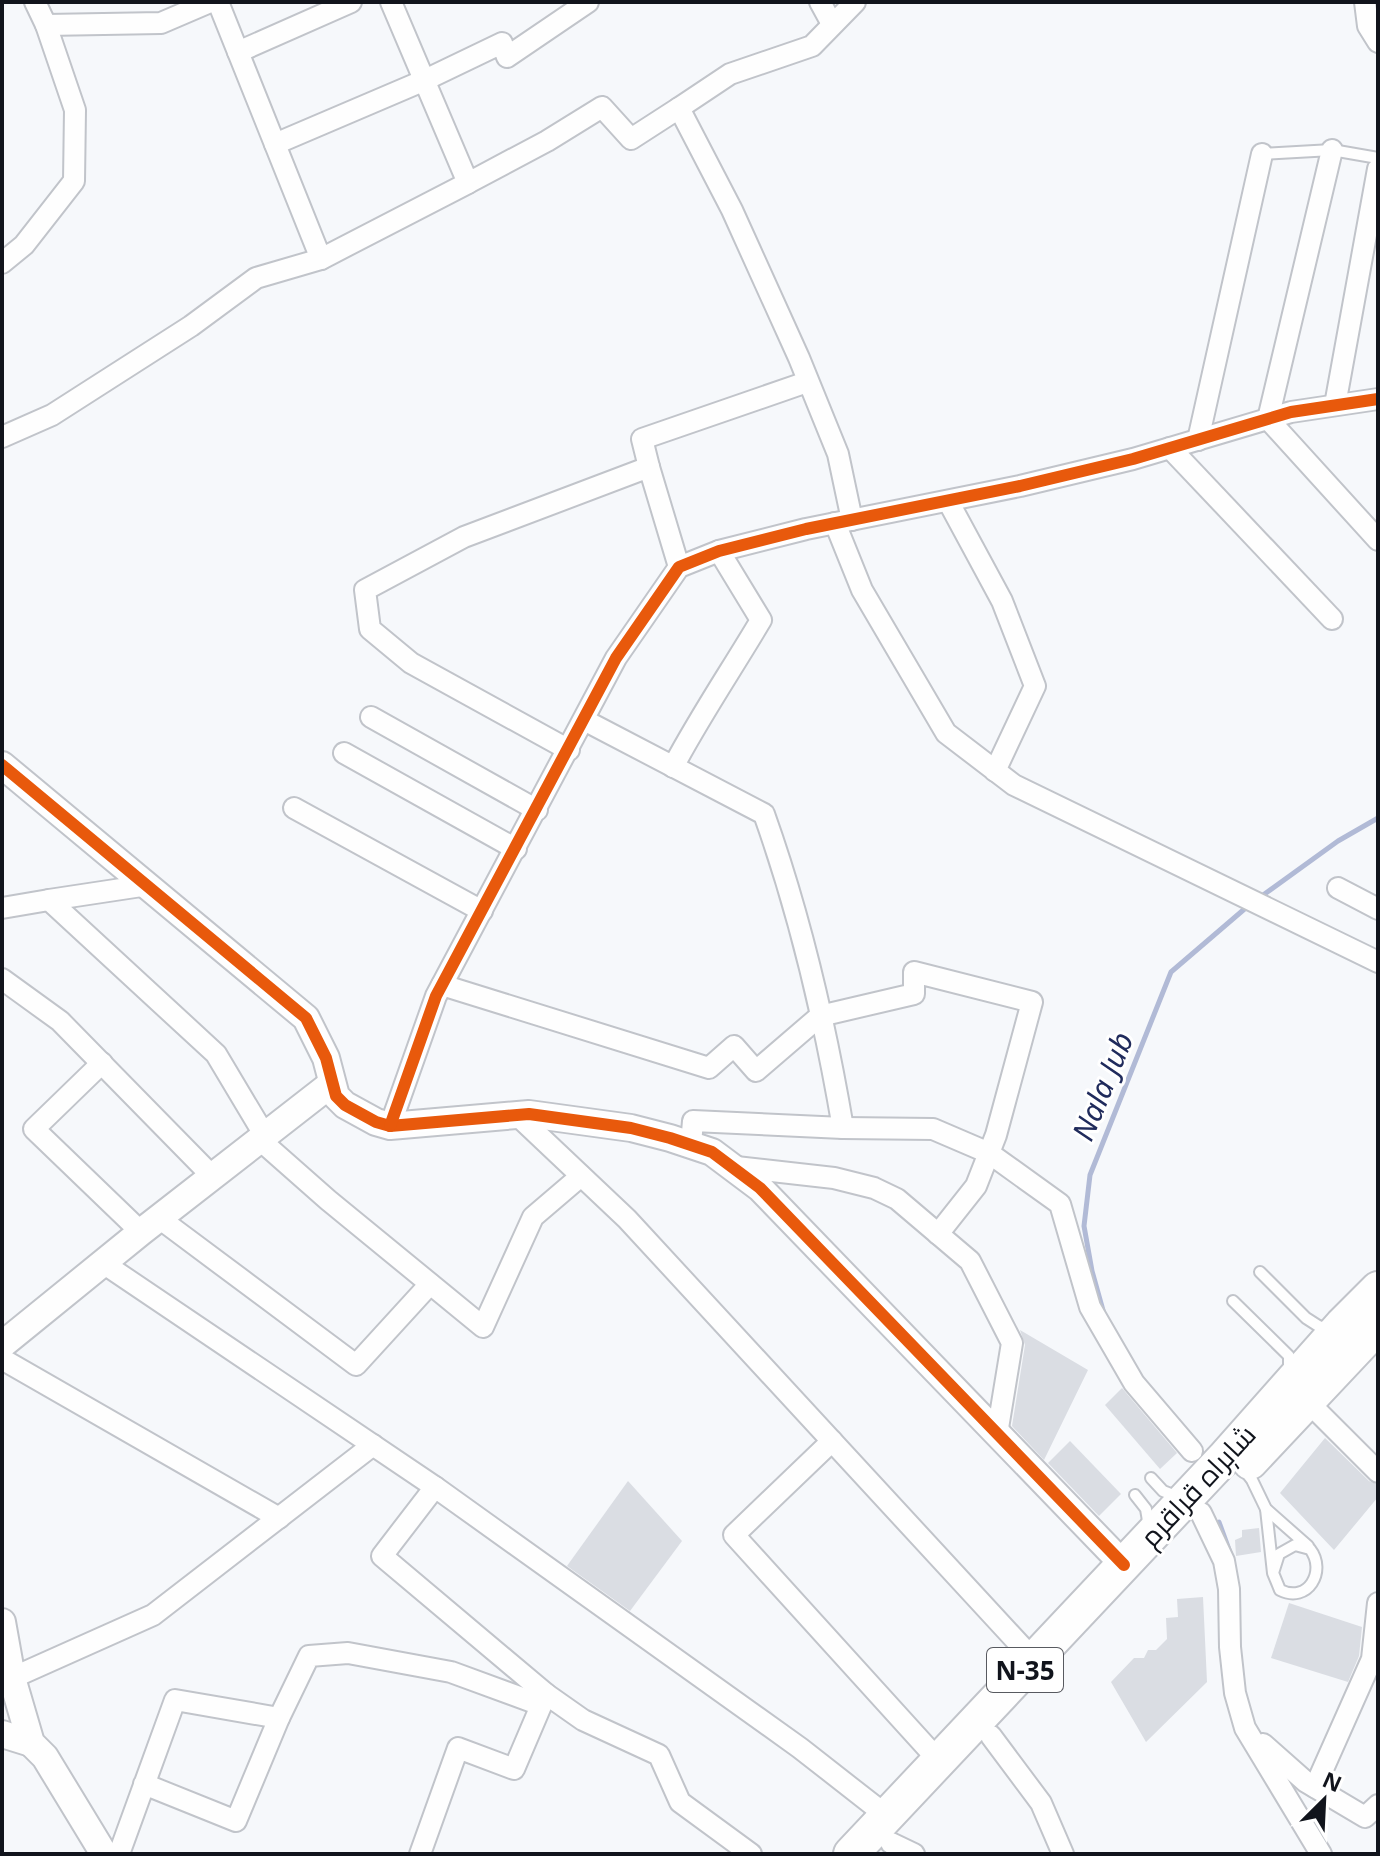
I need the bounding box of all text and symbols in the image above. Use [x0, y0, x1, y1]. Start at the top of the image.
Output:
water label: Nala Jub [1062, 1026, 1142, 1146]
street label: شاہراہ قراقرم [1130, 1416, 1265, 1556]
road number: N-35 [987, 1648, 1063, 1692]
north arrow [1284, 1760, 1364, 1840]
text: N [1318, 1763, 1347, 1798]

